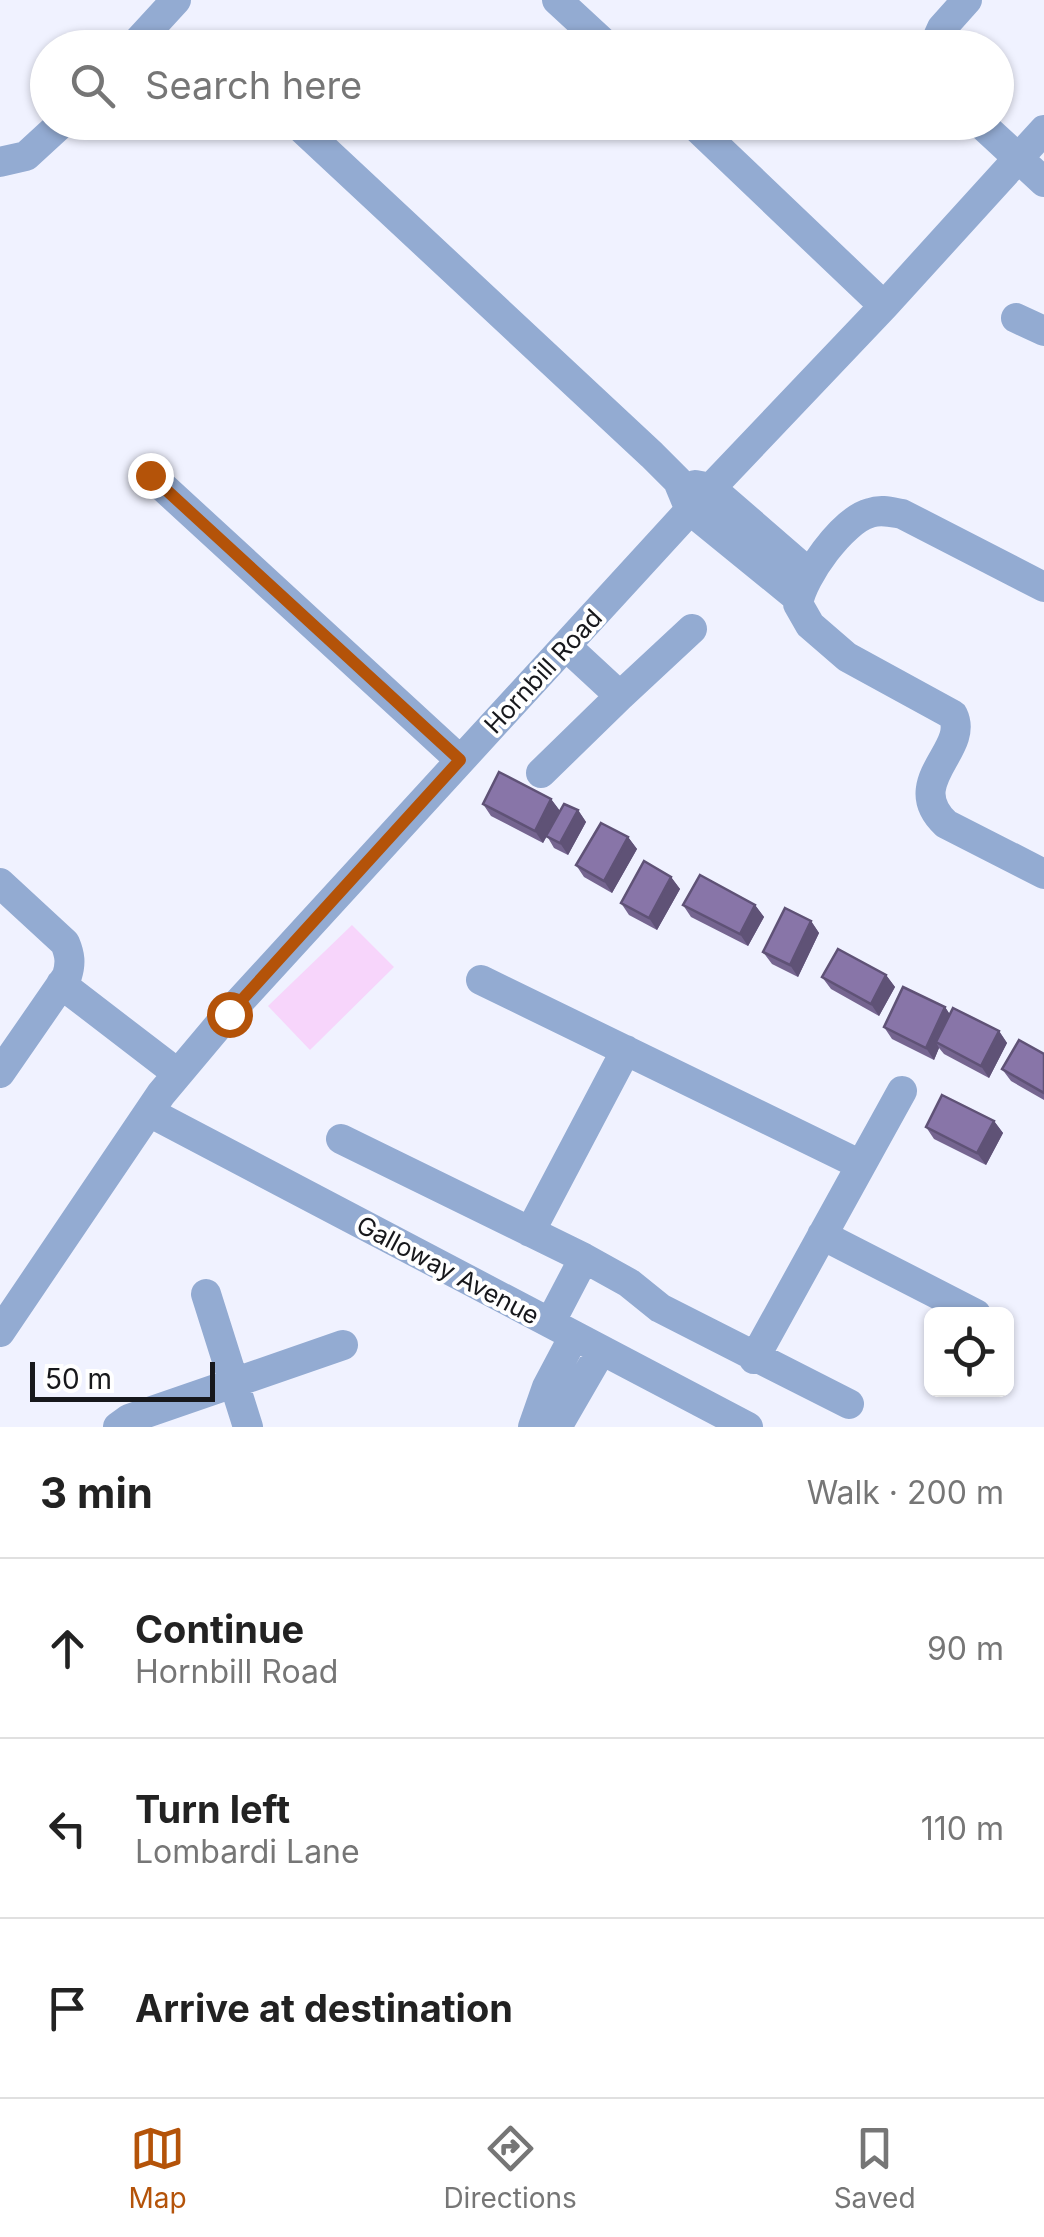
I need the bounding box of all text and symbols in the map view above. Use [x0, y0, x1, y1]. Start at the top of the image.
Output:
search box [30, 30, 1014, 140]
icon: search [65, 58, 120, 113]
text: Search here [145, 62, 362, 108]
route end [128, 453, 174, 499]
street label: Hornbill Road [478, 603, 608, 739]
route start [207, 992, 253, 1038]
street label: Galloway Avenue [352, 1209, 544, 1331]
map controls [924, 1307, 1014, 1397]
button: locate [924, 1307, 1014, 1397]
scale bar [30, 1357, 215, 1402]
text: 50 m [45, 1362, 112, 1396]
text: 3 min [40, 1467, 153, 1518]
text: Walk · 200 m [807, 1473, 1004, 1512]
text: Continue [135, 1606, 304, 1652]
icon: ahead [40, 1621, 95, 1676]
text: 90 m [927, 1629, 1004, 1668]
text: Hornbill Road [135, 1652, 338, 1691]
text: Turn left [135, 1786, 290, 1832]
icon: left [40, 1801, 95, 1856]
text: 110 m [921, 1809, 1004, 1848]
text: Lombardi Lane [135, 1832, 360, 1871]
icon: arrive [40, 1981, 95, 2036]
text: Arrive at destination [135, 1985, 513, 2031]
tab: Map [128, 2121, 187, 2215]
tab: Directions [443, 2121, 577, 2215]
tab: Saved [834, 2121, 916, 2215]

